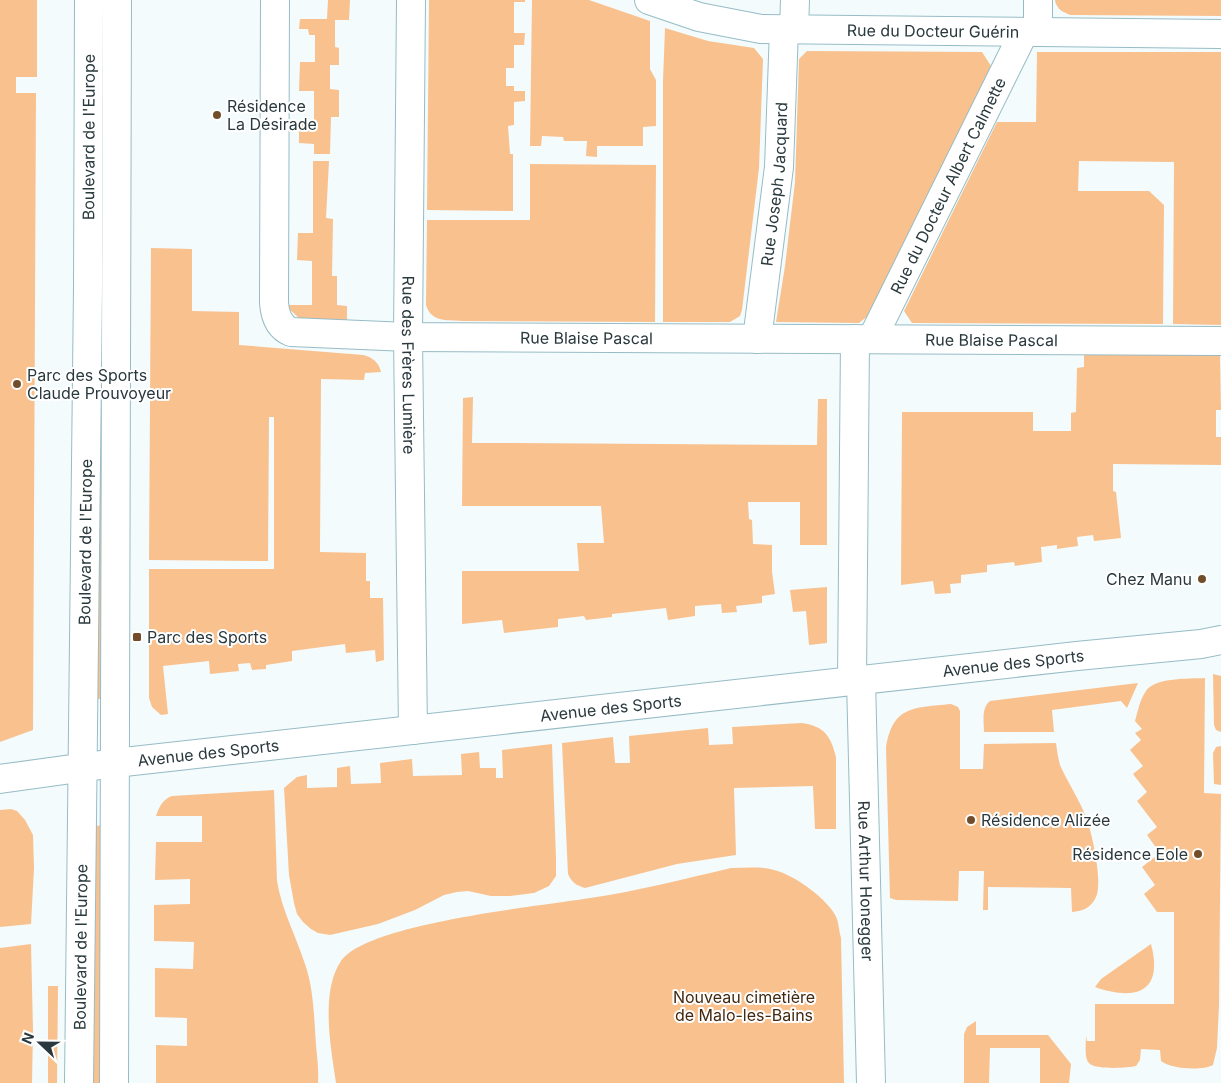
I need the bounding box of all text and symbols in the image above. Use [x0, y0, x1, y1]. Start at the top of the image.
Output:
street label: Rue du Docteur Guérin [847, 20, 1019, 42]
street label: Boulevard de l'Europe [78, 54, 99, 220]
street label: Rue du Docteur Albert Calmette [886, 74, 1010, 297]
place label: Résidence La Désirade [227, 96, 317, 134]
street label: Rue Joseph Jacquard [756, 102, 791, 267]
marker: Résidence La Désirade [211, 109, 223, 121]
street label: Rue des Frères Lumière [398, 276, 419, 454]
street label: Rue Blaise Pascal [520, 328, 653, 348]
street label: Rue Blaise Pascal [925, 330, 1058, 350]
place label: Parc des Sports Claude Prouvoyeur [27, 365, 171, 403]
marker: Parc des Sports Claude Prouvoyeur [11, 378, 23, 390]
street label: Boulevard de l'Europe [74, 459, 96, 625]
place label: Chez Manu [1106, 569, 1192, 589]
marker: Chez Manu [1196, 573, 1208, 585]
place label: Parc des Sports [147, 627, 267, 647]
marker: Parc des Sports [131, 631, 143, 643]
street label: Avenue des Sports [942, 645, 1085, 681]
street label: Avenue des Sports [539, 690, 683, 726]
street label: Avenue des Sports [137, 735, 280, 770]
street label: Rue Arthur Honegger [854, 800, 878, 962]
place label: Résidence Alizée [981, 810, 1110, 830]
marker: Résidence Alizée [965, 814, 977, 826]
place label: Résidence Eole [1072, 844, 1188, 864]
marker: Résidence Eole [1192, 848, 1204, 860]
street label: Boulevard de l'Europe [70, 864, 91, 1030]
park label: Nouveau cimetière de Malo-les-Bains [673, 987, 815, 1025]
north arrow [15, 1018, 65, 1068]
text: N [18, 1030, 37, 1046]

